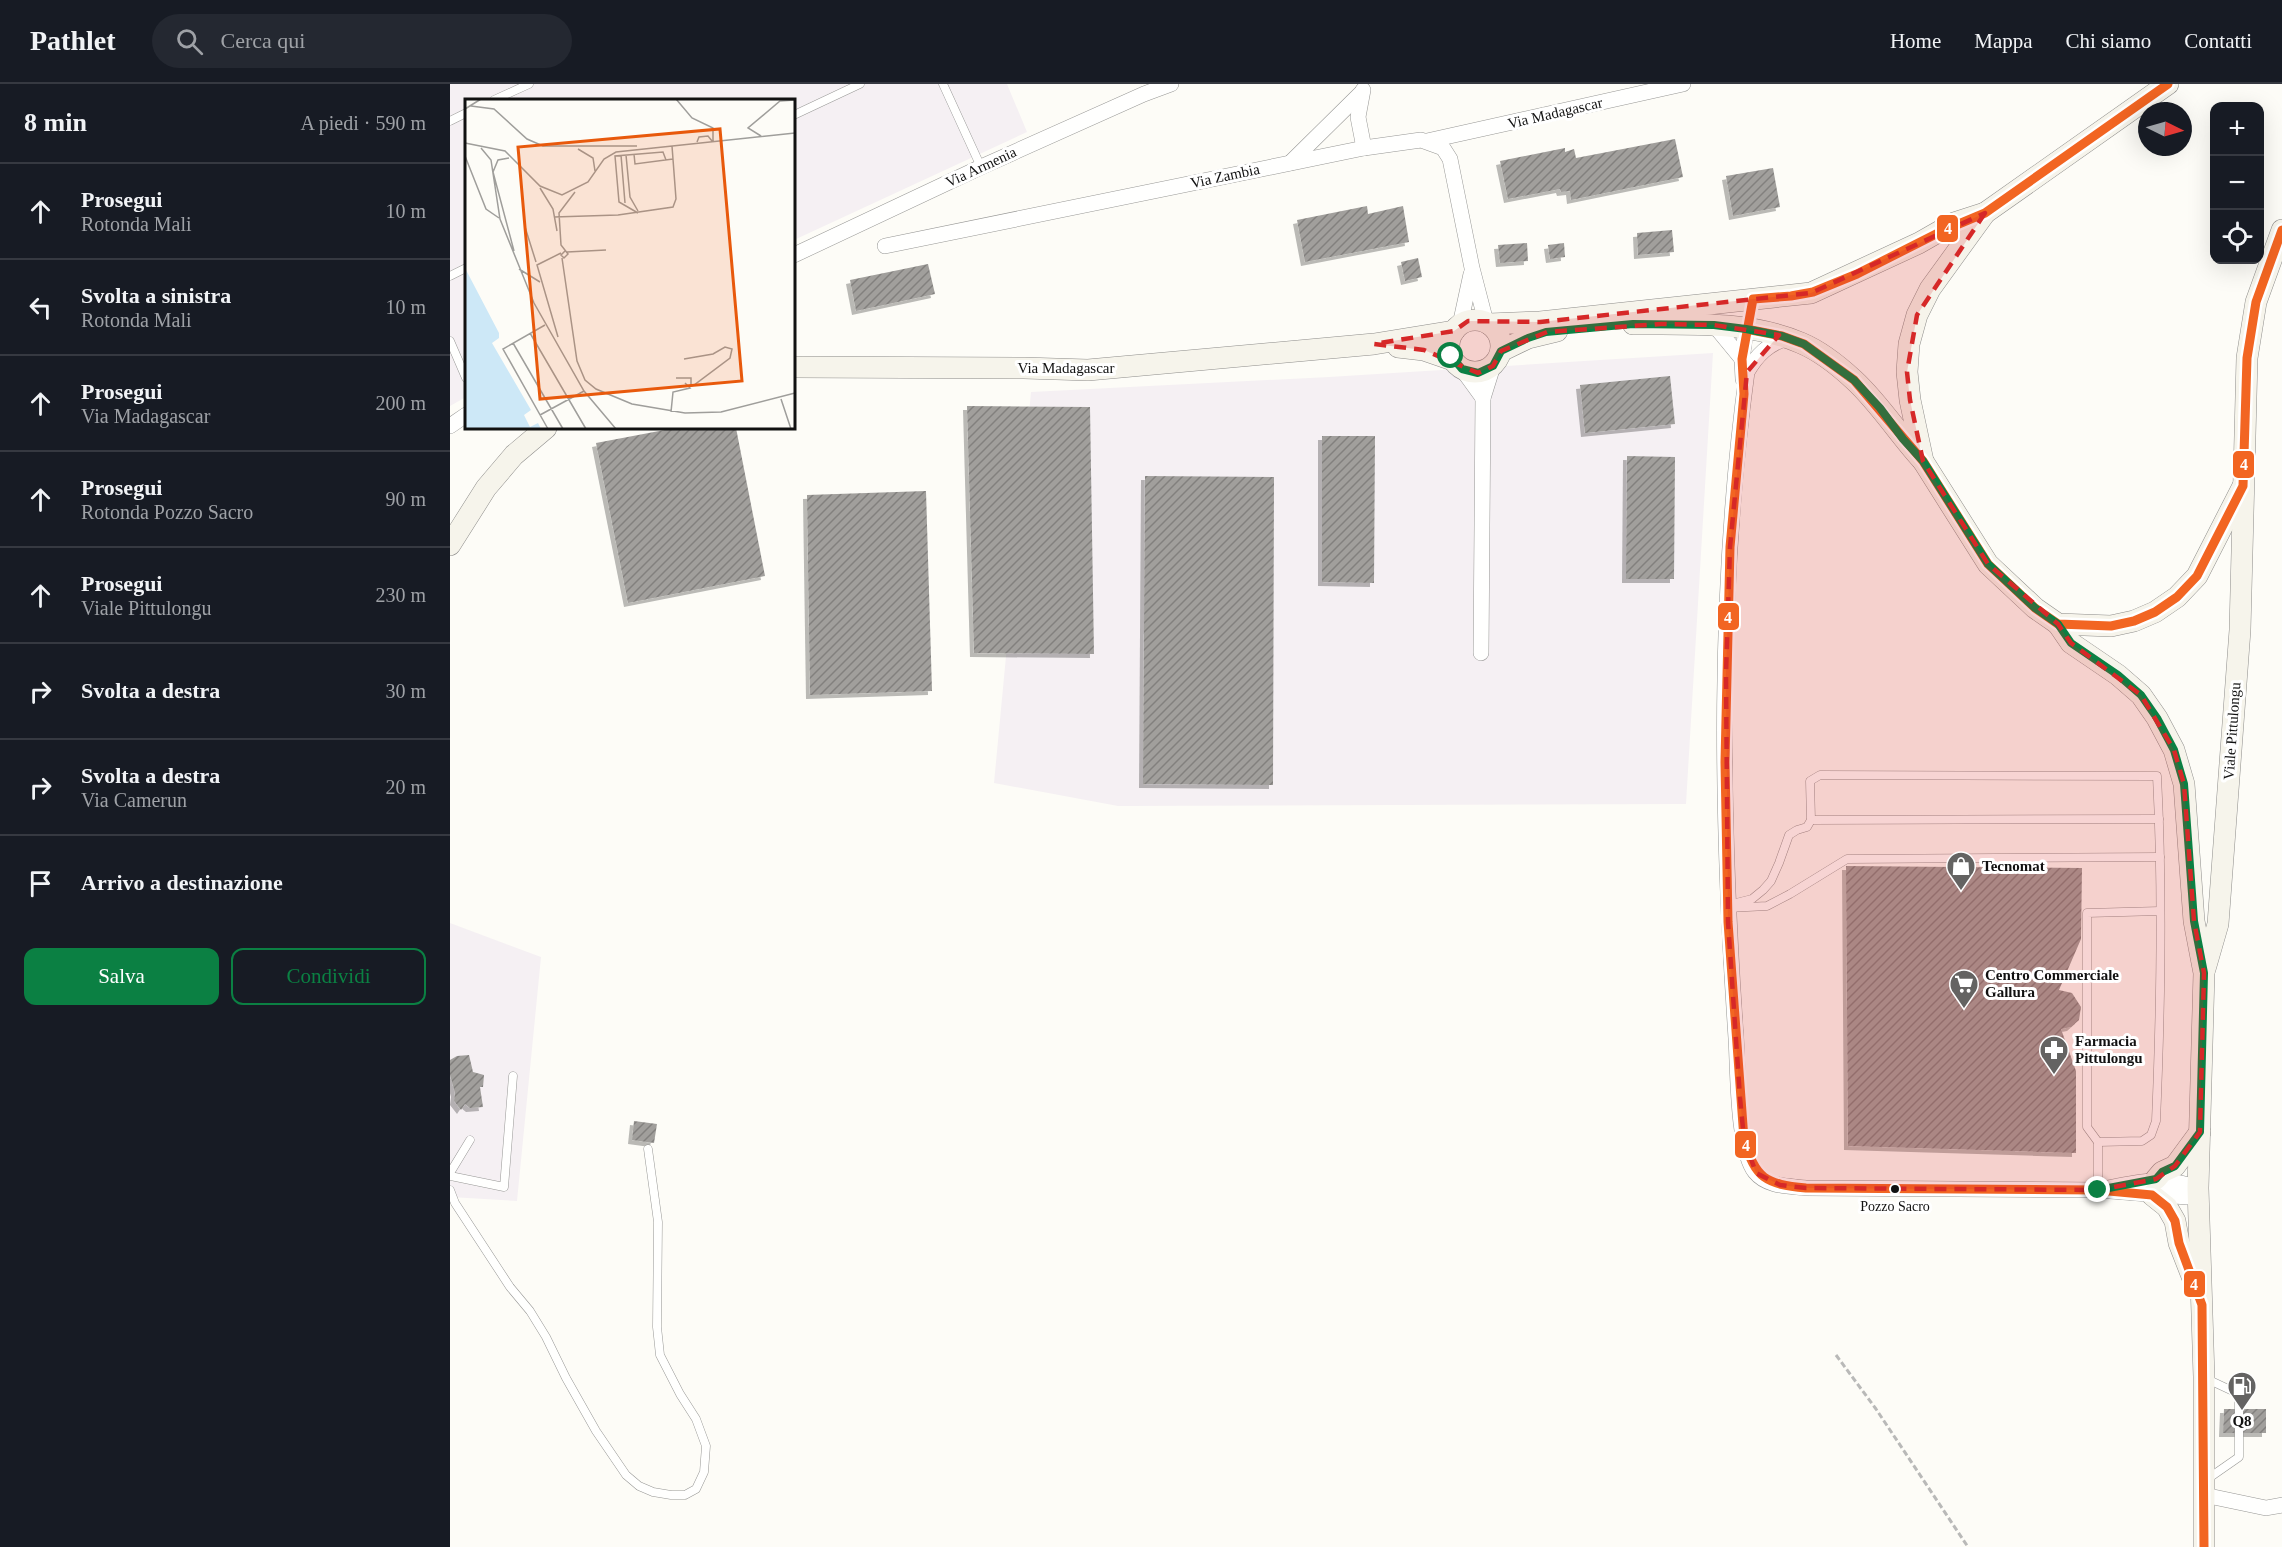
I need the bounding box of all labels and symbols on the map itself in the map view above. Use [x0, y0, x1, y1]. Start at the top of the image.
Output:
street label: Via Madagascar [1506, 94, 1604, 132]
inset map [465, 99, 795, 429]
north arrow [2138, 102, 2192, 156]
street label: Via Armenia [943, 144, 1019, 190]
street label: Via Zambia [1189, 161, 1261, 191]
line badge: 4 [1936, 214, 1959, 243]
text: 4 [1944, 220, 1952, 237]
route start [1437, 342, 1463, 368]
street label: Via Madagascar [1018, 360, 1114, 376]
line badge: 4 [2232, 450, 2255, 479]
text: 4 [2240, 456, 2248, 473]
line badge: 4 [1717, 602, 1740, 631]
text: 4 [1724, 609, 1732, 626]
street label: Viale Pittulongu [2221, 681, 2243, 780]
shop icon: Tecnomat [1945, 850, 1977, 892]
place label: Tecnomat [1982, 858, 2045, 874]
place label: Centro Commerciale Gallura [1985, 967, 2119, 1000]
supermarket icon: Centro Commerciale Gallura [1948, 968, 1980, 1010]
place label: Farmacia Pittulongu [2075, 1033, 2143, 1066]
pharmacy icon: Farmacia Pittulongu [2038, 1034, 2070, 1076]
line badge: 4 [1734, 1130, 1757, 1159]
text: 4 [1742, 1137, 1750, 1154]
route end [2084, 1176, 2110, 1202]
marker: Pozzo Sacro [1889, 1183, 1901, 1195]
place label: Pozzo Sacro [1860, 1199, 1930, 1214]
line badge: 4 [2183, 1270, 2206, 1298]
text: 4 [2190, 1276, 2198, 1293]
fuel station icon: Q8 [2226, 1370, 2258, 1412]
place label: Q8 [2232, 1413, 2252, 1429]

